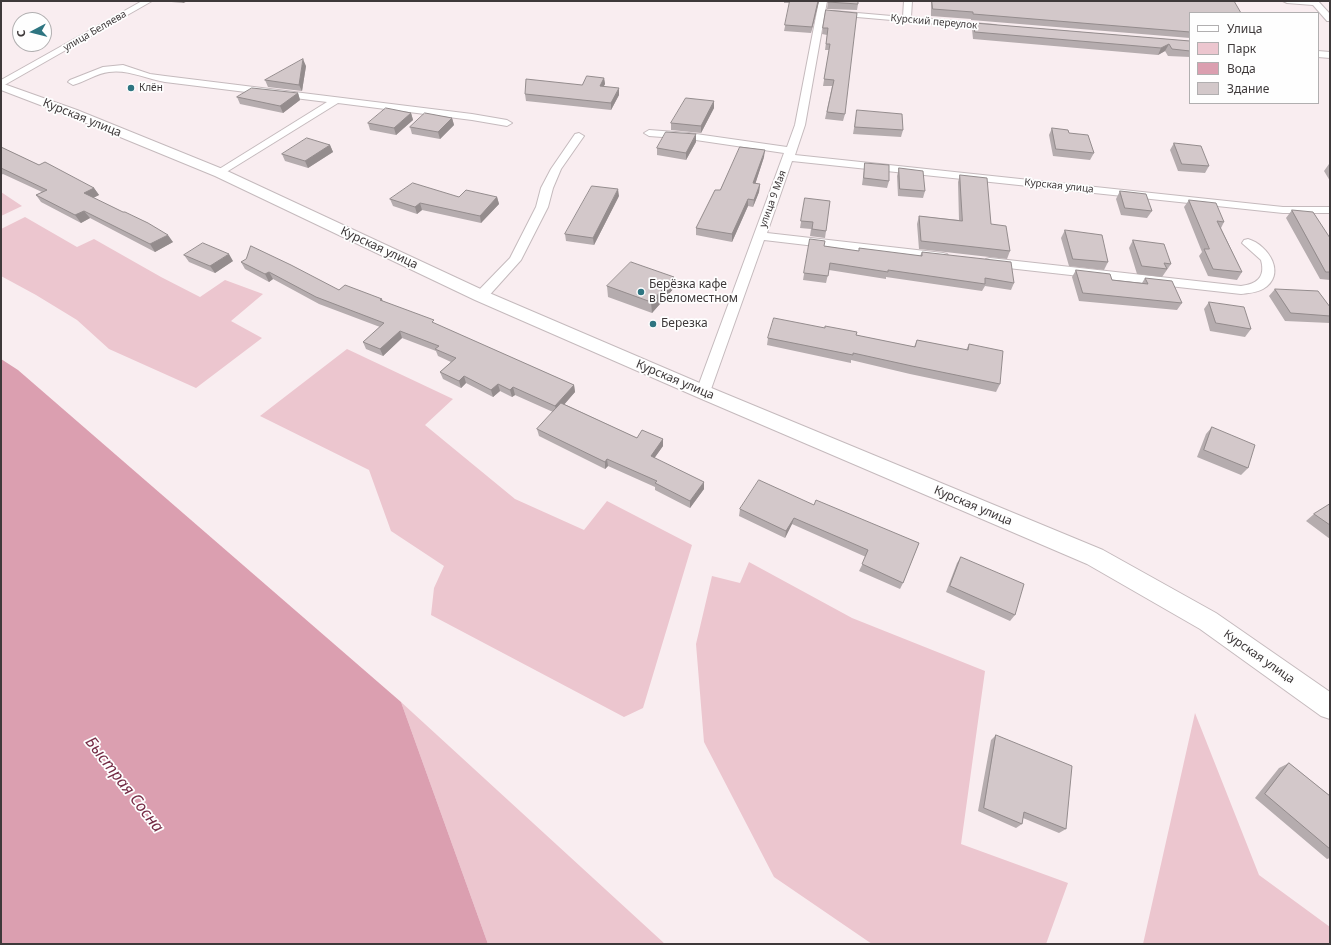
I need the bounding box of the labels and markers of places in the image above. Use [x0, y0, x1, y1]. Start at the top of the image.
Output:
place label: Клён [139, 82, 163, 94]
marker: Клён [126, 83, 136, 93]
place label: Берёзка кафе в Беломестном [649, 278, 738, 306]
marker: Берёзка кафе в Беломестном [636, 287, 646, 297]
place label: Березка [661, 317, 708, 331]
marker: Березка [648, 319, 658, 329]

